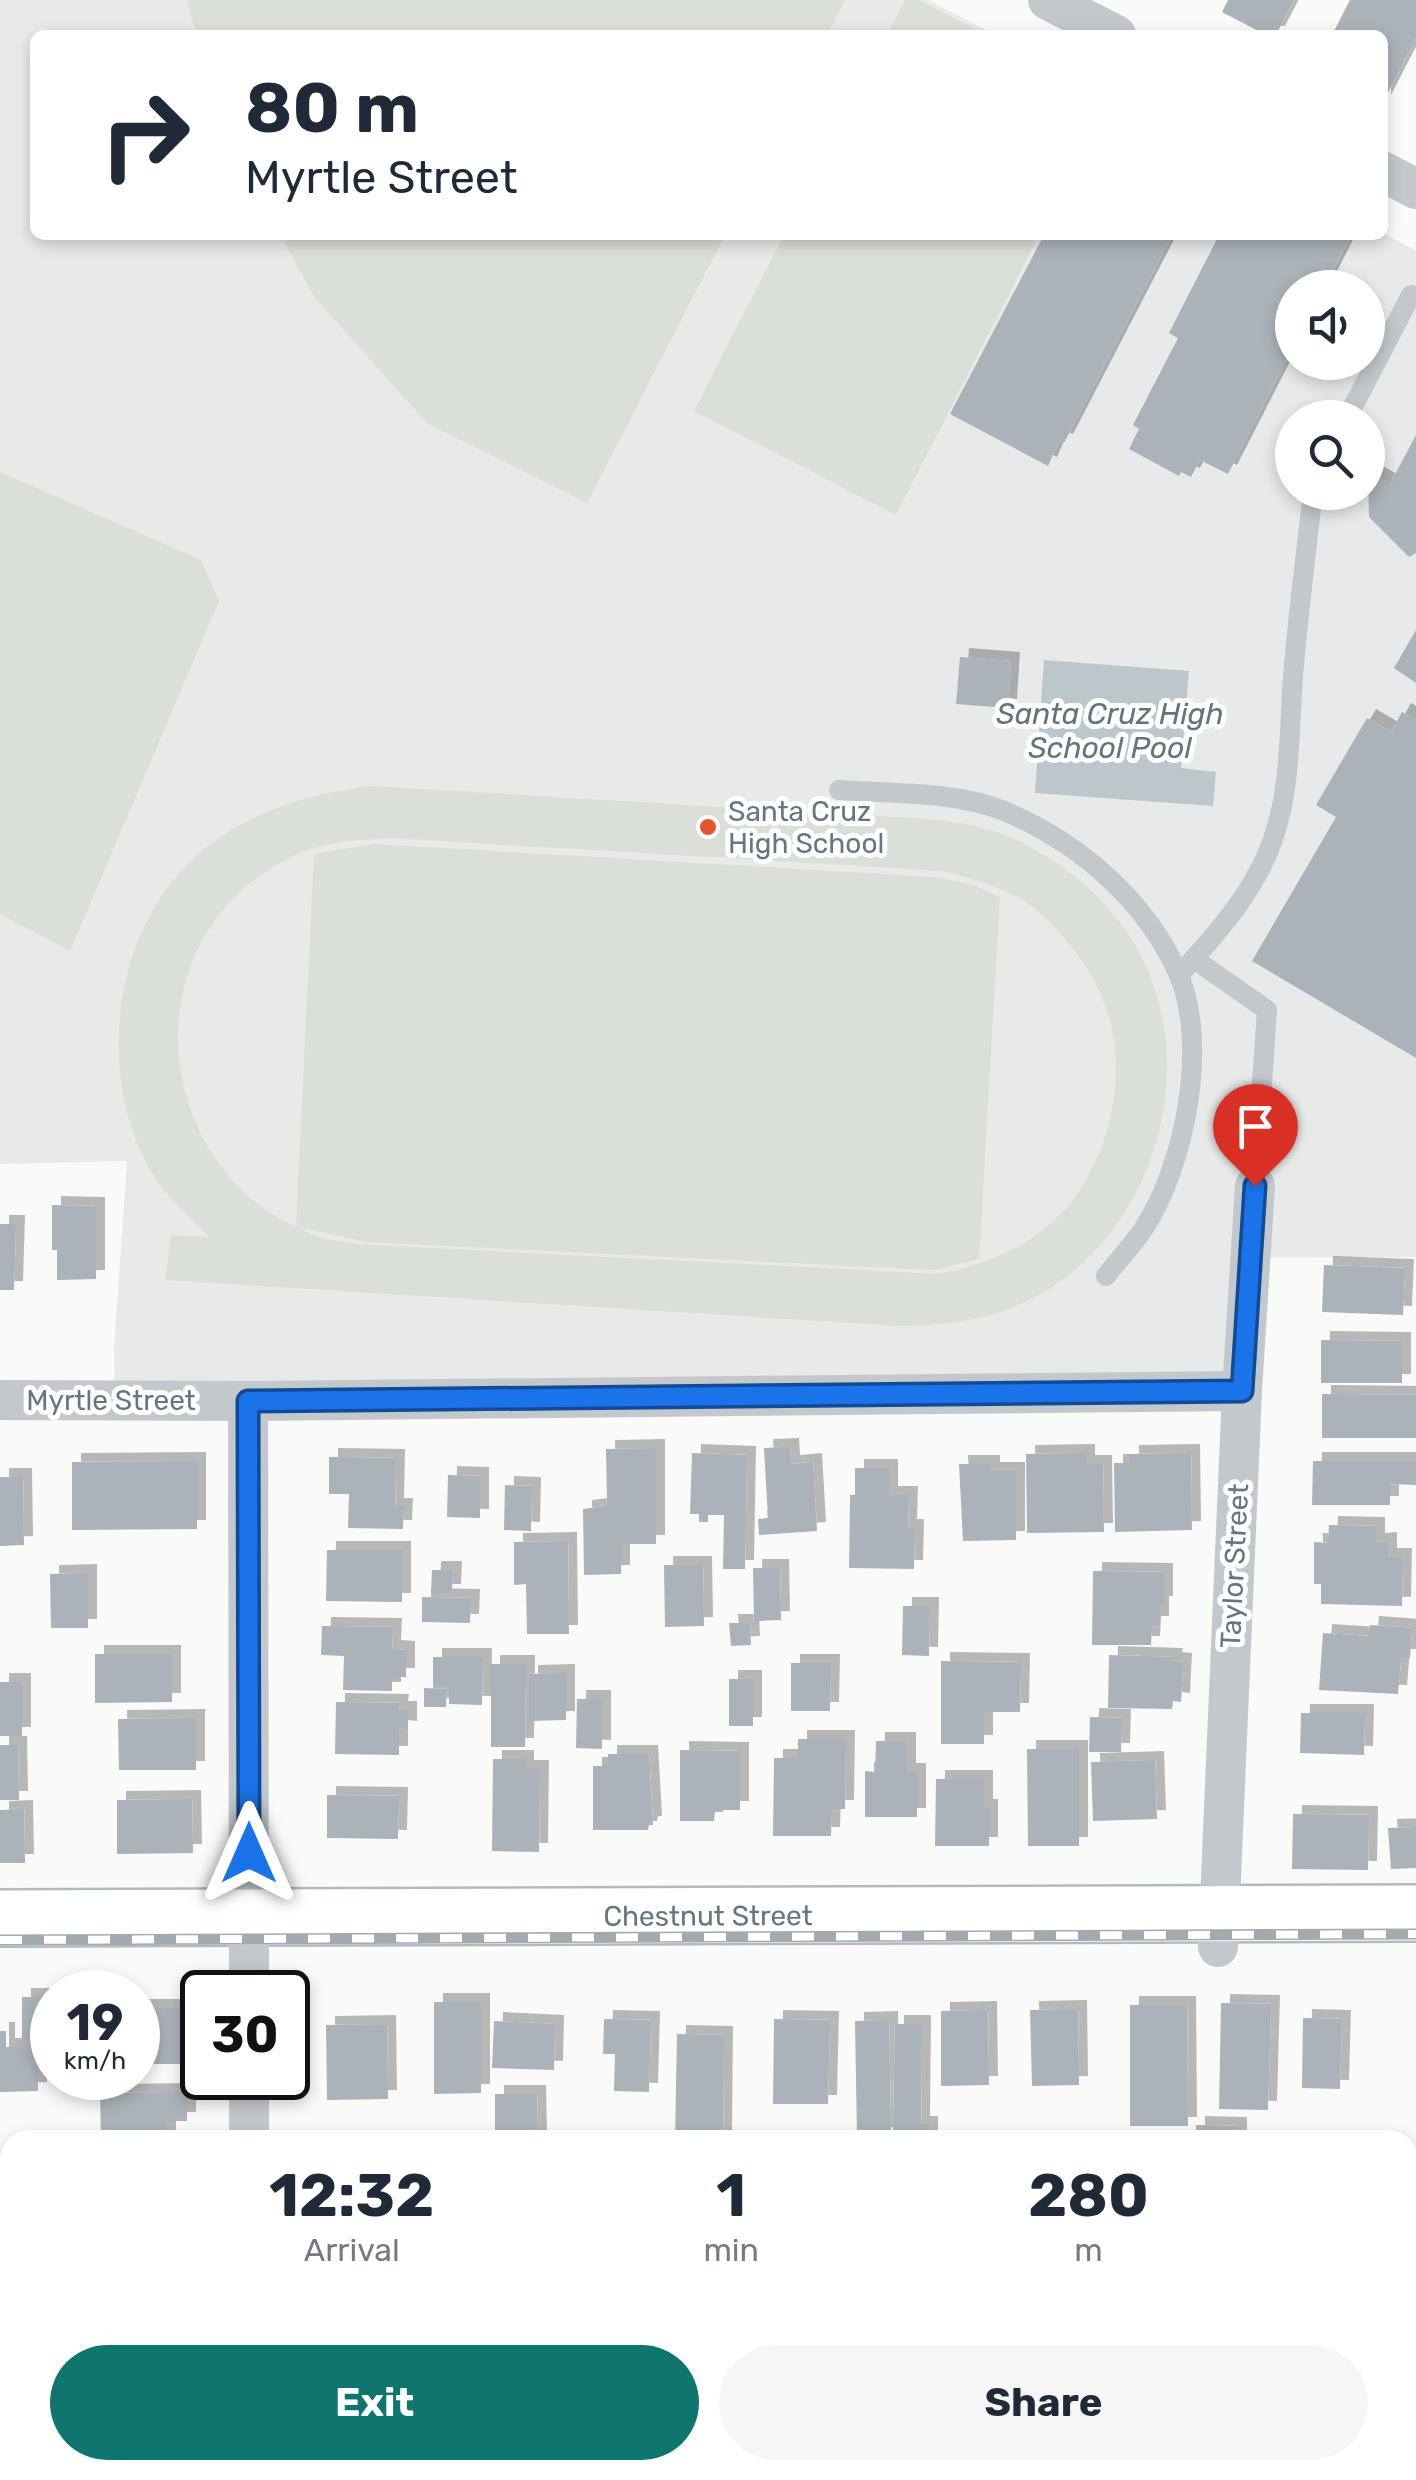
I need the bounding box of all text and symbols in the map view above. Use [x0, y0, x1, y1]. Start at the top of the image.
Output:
text: 80 m [245, 67, 419, 150]
icon: right [80, 70, 210, 200]
text: Myrtle Street [245, 151, 518, 204]
map controls [1275, 270, 1385, 510]
button: sound [1275, 270, 1385, 380]
button: search [1275, 400, 1385, 510]
water label: Santa Cruz High School Pool [996, 696, 1224, 766]
place label: Santa Cruz High School [728, 795, 884, 860]
marker: Santa Cruz High School [697, 816, 719, 838]
pin [1213, 1084, 1298, 1187]
icon: arrive [1228, 1099, 1283, 1154]
street label: Myrtle Street [26, 1384, 196, 1417]
street label: Taylor Street [1214, 1483, 1255, 1649]
position arrow [197, 1801, 301, 1905]
street label: Chestnut Street [603, 1899, 813, 1933]
speed limit sign: 30 [180, 1970, 310, 2100]
text: 19 [67, 1993, 123, 2053]
text: km/h [64, 2046, 126, 2075]
text: 12:32 [269, 2160, 434, 2231]
text: 1 [716, 2160, 746, 2231]
text: 280 [1028, 2160, 1149, 2231]
text: Arrival [304, 2231, 400, 2269]
text: min [703, 2231, 759, 2269]
text: m [1074, 2231, 1103, 2269]
button: Exit [50, 2345, 699, 2460]
button: Share [719, 2345, 1368, 2460]

